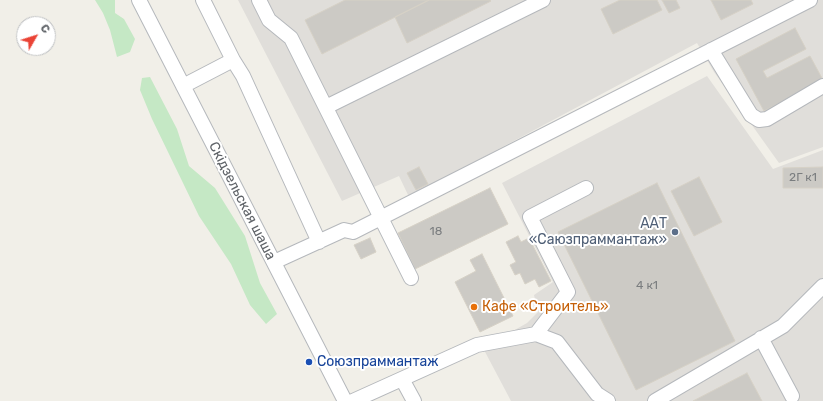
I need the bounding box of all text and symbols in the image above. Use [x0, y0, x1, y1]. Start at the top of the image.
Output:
north arrow [16, 16, 56, 56]
text: С [37, 22, 52, 36]
street label: Скідзельская шаша [205, 139, 279, 263]
house number: 2Г к1 [789, 171, 817, 185]
place label: ААТ «Саюзпраммантаж» [529, 216, 667, 248]
house number: 18 [430, 225, 442, 239]
marker: ААТ «Саюзпраммантаж» [670, 227, 680, 237]
house number: 4 к1 [636, 279, 658, 293]
place label: Кафе «Строитель» [482, 299, 608, 315]
marker: Кафе «Строитель» [469, 302, 479, 312]
place label: Союзпраммантаж [317, 354, 438, 370]
marker: Союзпраммантаж [304, 357, 314, 367]

